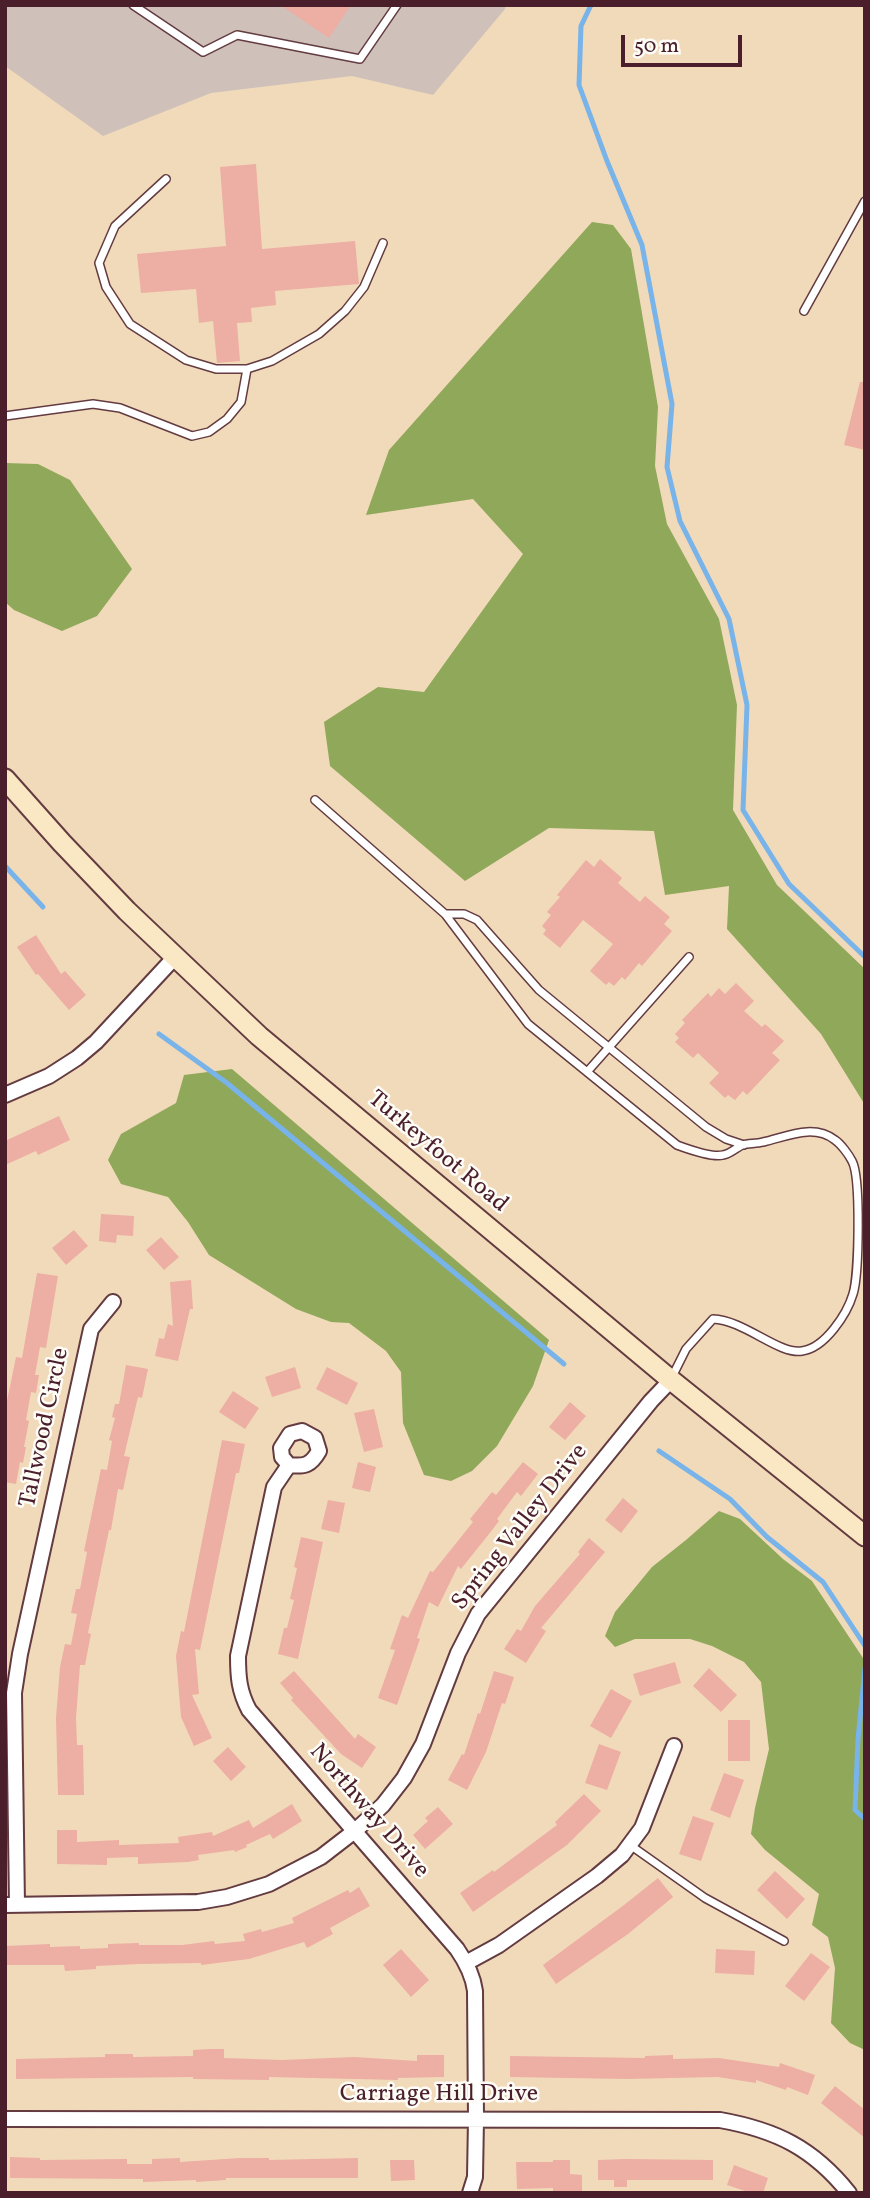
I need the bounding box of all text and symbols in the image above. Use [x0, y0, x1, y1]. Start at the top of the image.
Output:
scale bar [625, 21, 746, 65]
text: 50 m [634, 32, 679, 61]
street label: Turkeyfoot Road [361, 1086, 513, 1220]
street label: Tallwood Circle [15, 1345, 77, 1511]
street label: Spring Valley Drive [447, 1439, 595, 1617]
street label: Northway Drive [302, 1739, 434, 1885]
street label: Carriage Hill Drive [340, 2082, 538, 2110]

